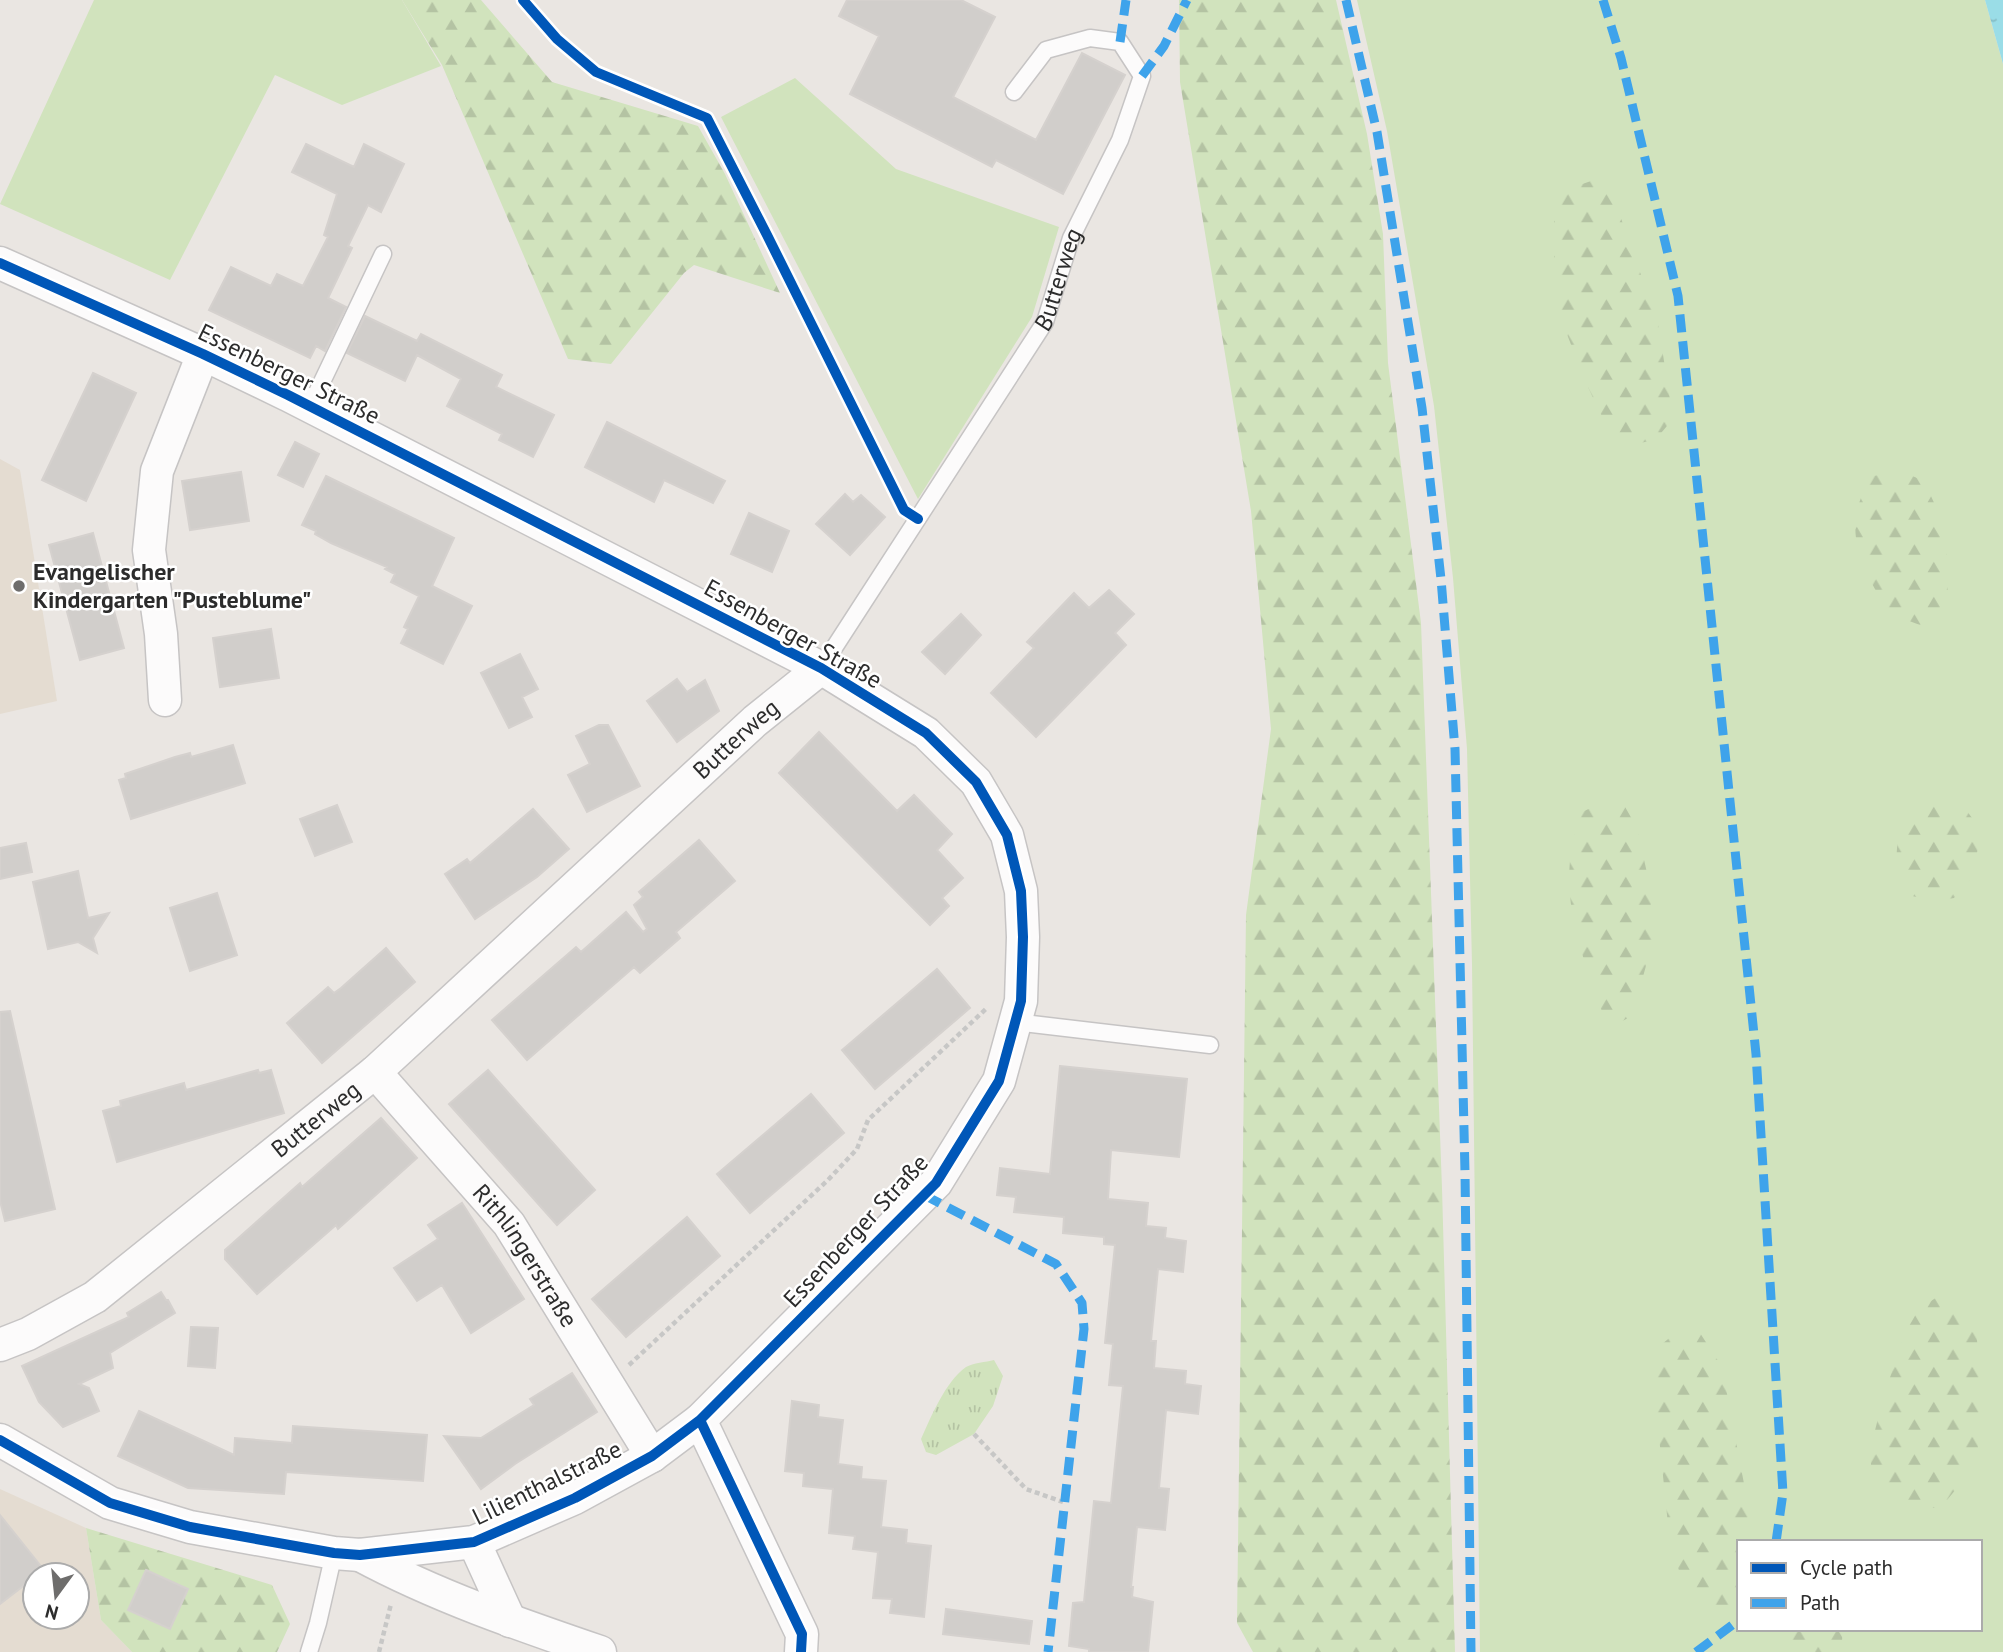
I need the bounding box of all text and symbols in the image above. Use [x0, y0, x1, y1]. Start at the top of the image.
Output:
street label: Butterweg [1027, 222, 1089, 337]
street label: Essenberger Straße [193, 316, 385, 431]
place label: Evangelischer Kindergarten "Pusteblume" [33, 556, 311, 615]
street label: Essenberger Straße [699, 572, 888, 695]
marker: Evangelischer Kindergarten "Pusteblume" [11, 578, 27, 594]
street label: Butterweg [686, 692, 785, 786]
street label: Butterweg [265, 1074, 366, 1164]
street label: Essenberger Straße [777, 1147, 935, 1314]
street label: Rithlingerstraße [466, 1177, 585, 1333]
street label: Lilienthalstraße [467, 1433, 627, 1532]
legend [1737, 1540, 1982, 1631]
text: Cycle path [1800, 1554, 1893, 1581]
north arrow [21, 1561, 91, 1631]
text: Path [1800, 1589, 1840, 1616]
text: N [42, 1599, 61, 1626]

